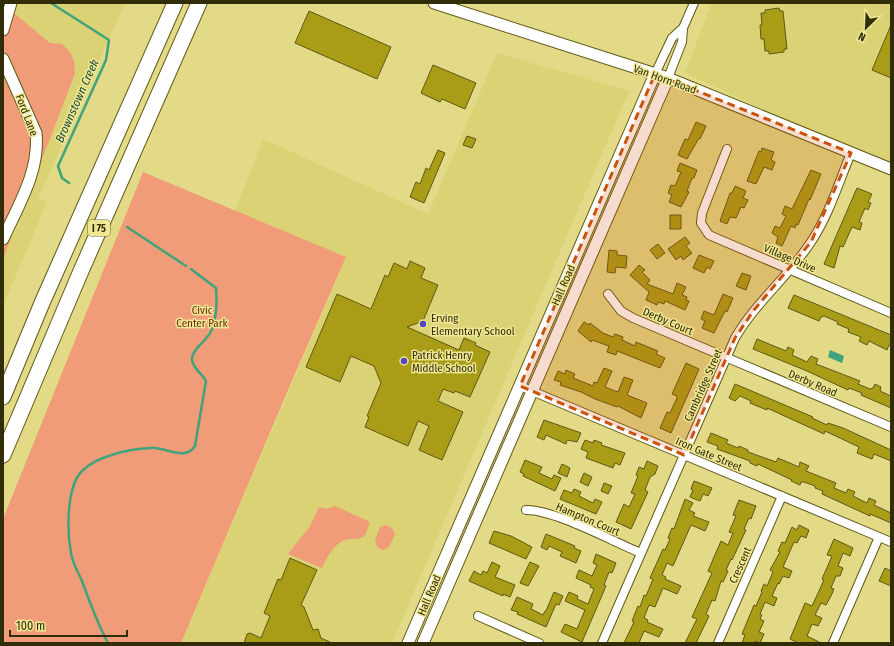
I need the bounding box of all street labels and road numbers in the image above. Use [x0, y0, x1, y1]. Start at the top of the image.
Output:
street label: Van Horn Road [631, 62, 698, 97]
street label: Ford Lane [13, 92, 40, 138]
road number: I 75 [88, 220, 110, 236]
street label: Village Drive [762, 242, 818, 275]
street label: Hall Road [549, 263, 578, 308]
street label: Derby Court [641, 305, 695, 338]
street label: Cambridge Street [682, 347, 725, 423]
street label: Derby Road [786, 367, 839, 400]
street label: Iron Gate Street [674, 435, 744, 474]
street label: Hampton Court [554, 500, 622, 539]
street label: Crescent [727, 545, 754, 585]
street label: Hall Road [415, 573, 444, 618]

